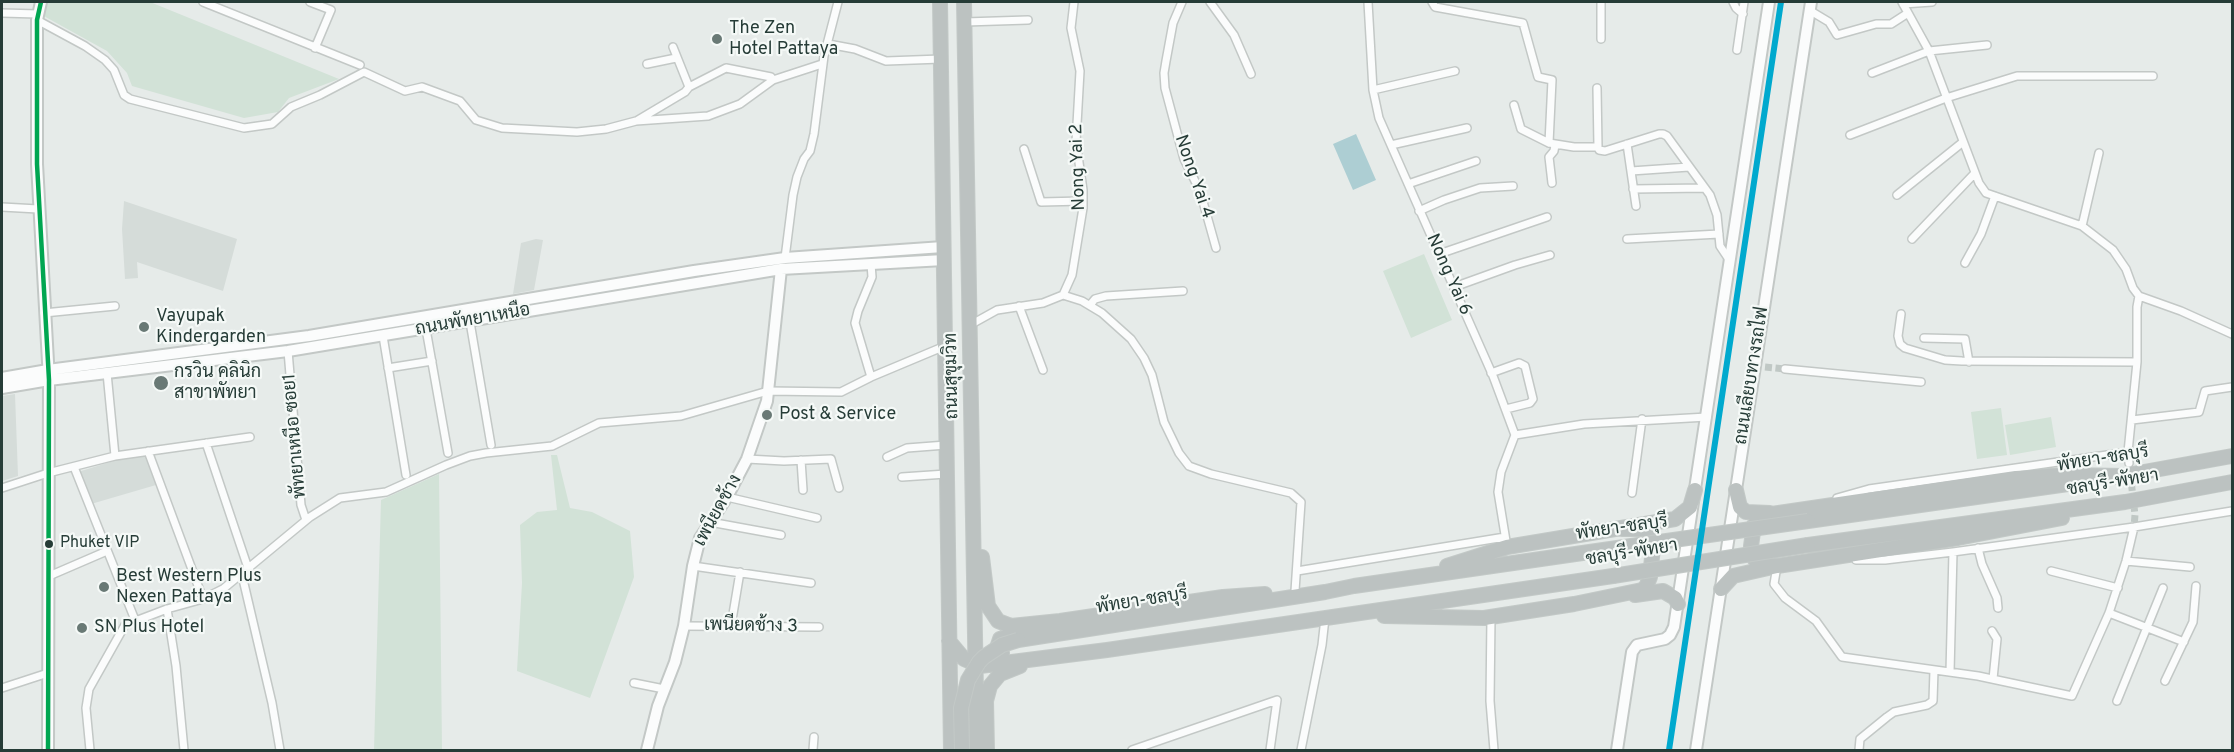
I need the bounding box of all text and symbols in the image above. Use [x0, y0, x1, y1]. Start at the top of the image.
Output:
place label: The Zen Hotel Pattaya [729, 18, 838, 60]
marker: The Zen Hotel Pattaya [710, 32, 724, 46]
street label: Nong Yai 2 [1067, 123, 1091, 211]
street label: Nong Yai 4 [1169, 132, 1217, 222]
street label: Nong Yai 6 [1420, 231, 1476, 319]
street label: ถนนพัทยาเหนือ [414, 300, 532, 342]
place label: Vayupak Kindergarden [156, 306, 266, 348]
street label: ถนนเลียบทางรถไฟ [1731, 306, 1775, 446]
marker: Vayupak Kindergarden [137, 320, 151, 334]
street label: ถนนสุขุมวิท [941, 333, 965, 419]
place label: กรวิน คลินิก สาขาพัทยา [174, 362, 261, 404]
street label: พัทยาเหนือ ซอย1 [280, 372, 312, 500]
marker: กรวิน คลินิก สาขาพัทยา [152, 374, 170, 392]
place label: Post & Service [779, 404, 896, 426]
marker: Post & Service [760, 408, 774, 422]
street label: พัทยา-ชลบุรี [2056, 442, 2150, 478]
street label: ชลบุรี-พัทยา [2066, 466, 2160, 502]
street label: เพนียดช้าง [690, 471, 748, 551]
street label: พัทยา-ชลบุรี [1575, 512, 1669, 546]
place label: Phuket VIP [60, 534, 139, 554]
street label: ชลบุรี-พัทยา [1585, 536, 1679, 572]
marker: Phuket VIP [43, 538, 55, 550]
place label: Best Western Plus Nexen Pattaya [116, 566, 262, 608]
marker: Best Western Plus Nexen Pattaya [97, 580, 111, 594]
street label: พัทยา-ชลบุรี [1095, 584, 1189, 620]
street label: เพนียดช้าง 3 [704, 615, 798, 639]
place label: SN Plus Hotel [94, 617, 204, 639]
marker: SN Plus Hotel [75, 621, 89, 635]

